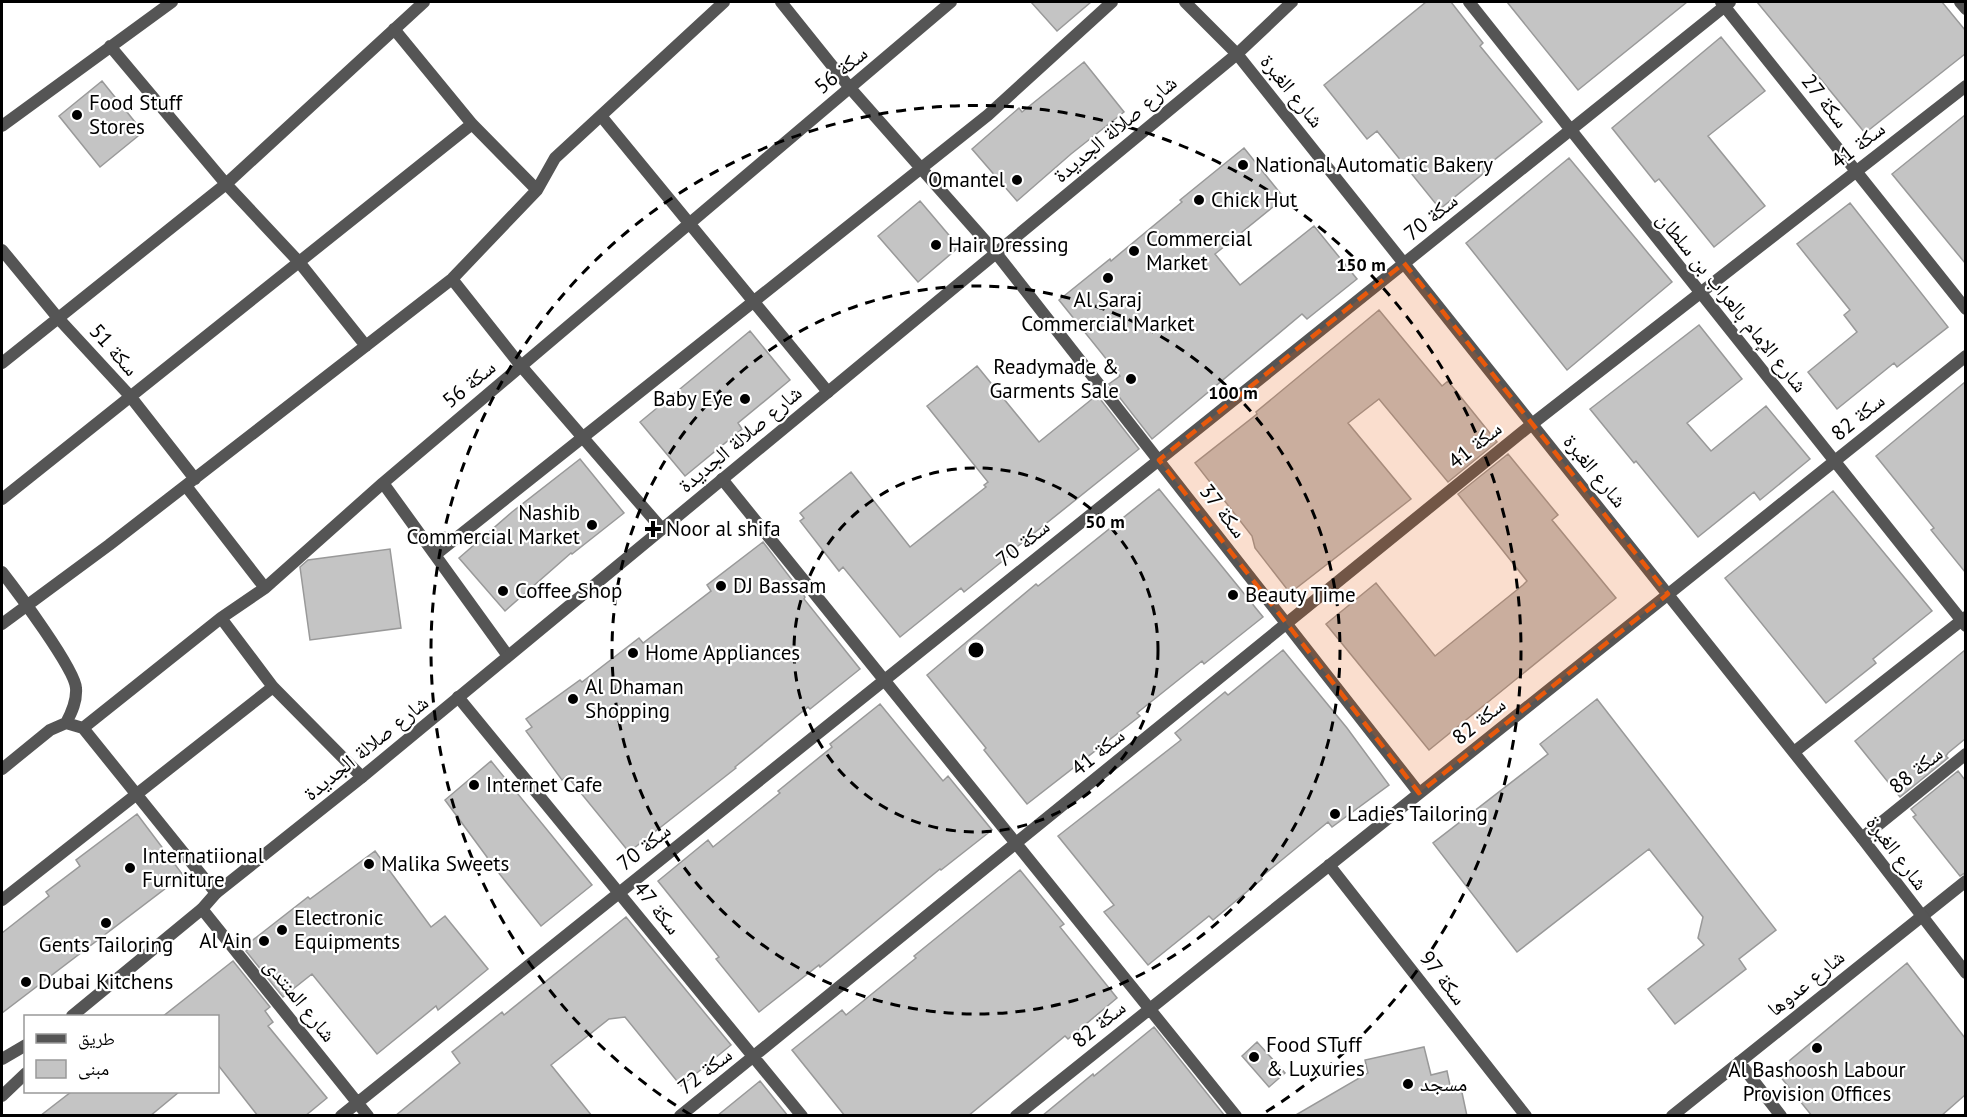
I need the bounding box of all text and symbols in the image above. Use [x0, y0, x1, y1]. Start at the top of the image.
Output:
street label: سكة 56 [808, 40, 873, 100]
street label: شارع الغبرة [1255, 48, 1330, 133]
street label: سكة 27 [1796, 68, 1855, 133]
street label: شارع صلالة الجديدة [1047, 69, 1182, 188]
place label: Food Stuff Stores [89, 89, 184, 140]
marker: Food Stuff Stores [70, 108, 84, 122]
street label: سكة 41 [1825, 115, 1890, 174]
place label: National Automatic Bakery [1255, 151, 1493, 178]
marker: National Automatic Bakery [1236, 158, 1250, 172]
place label: Omantel [928, 166, 1005, 193]
marker: Omantel [1010, 173, 1024, 187]
place label: Chick Hut [1211, 186, 1297, 213]
street label: سكة 70 [1398, 187, 1463, 246]
marker: Chick Hut [1192, 193, 1206, 207]
street label: شارع الإمام بالعراب بن سلطان [1650, 206, 1814, 398]
place label: Commercial Market [1146, 225, 1252, 276]
place label: Hair Dressing [948, 231, 1069, 258]
marker: Hair Dressing [929, 238, 943, 252]
marker: Commercial Market [1127, 244, 1141, 258]
text: 150 m [1336, 253, 1386, 276]
marker: Al Saraj Commercial Market [1101, 271, 1115, 285]
place label: Al Saraj Commercial Market [1021, 286, 1195, 337]
street label: سكة 51 [84, 318, 145, 382]
place label: Readymade & Garments Sale [989, 353, 1119, 404]
street label: سكة 56 [436, 354, 501, 414]
marker: Readymade & Garments Sale [1124, 372, 1138, 386]
street label: شارع صلالة الجديدة [672, 379, 807, 498]
text: 100 m [1208, 381, 1258, 404]
place label: Baby Eye [653, 385, 733, 412]
street label: سكة 82 [1825, 387, 1890, 446]
marker: Baby Eye [738, 392, 752, 406]
street label: سكة 41 [1442, 415, 1507, 474]
street label: شارع الغبرة [1558, 428, 1633, 513]
street label: سكة 37 [1194, 478, 1253, 543]
place label: Nashib Commercial Market [407, 499, 580, 550]
text: 50 m [1085, 510, 1125, 533]
street label: سكة 70 [990, 513, 1055, 572]
place label: Noor al shifa [666, 515, 781, 542]
marker: Nashib Commercial Market [585, 518, 599, 532]
marker: Noor al shifa [644, 520, 662, 538]
place label: DJ Bassam [733, 572, 826, 599]
place label: Coffee Shop [515, 577, 622, 604]
marker: DJ Bassam [714, 579, 728, 593]
place label: Beauty Time [1245, 581, 1356, 608]
marker: Coffee Shop [496, 584, 510, 598]
marker: Beauty Time [1226, 588, 1240, 602]
place label: Home Appliances [645, 639, 800, 666]
centre of rings [966, 640, 986, 660]
marker: Home Appliances [626, 646, 640, 660]
place label: Al Dhaman Shopping [585, 673, 684, 724]
street label: شارع صلالة الجديدة [298, 689, 434, 806]
street label: سكة 82 [1446, 691, 1511, 750]
marker: Al Dhaman Shopping [566, 692, 580, 706]
street label: سكة 41 [1065, 722, 1130, 781]
street label: سكة 88 [1883, 740, 1948, 799]
place label: Internet Cafe [486, 771, 602, 798]
marker: Internet Cafe [467, 778, 481, 792]
place label: Ladies Tailoring [1347, 800, 1488, 827]
marker: Ladies Tailoring [1328, 807, 1342, 821]
street label: شارع الغبرة [1860, 810, 1934, 896]
street label: سكة 70 [611, 817, 676, 876]
place label: Internatiional Furniture [142, 842, 264, 893]
place label: Malika Sweets [381, 850, 509, 877]
marker: Malika Sweets [362, 857, 376, 871]
marker: Internatiional Furniture [123, 861, 137, 875]
street label: سكة 47 [628, 875, 687, 940]
place label: Electronic Equipments [294, 904, 400, 955]
marker: Gents Tailoring [99, 916, 113, 930]
marker: Electronic Equipments [275, 923, 289, 937]
place label: Al Ain [199, 927, 252, 954]
place label: Gents Tailoring [39, 931, 173, 958]
marker: Al Ain [257, 934, 271, 948]
street label: شارع عدوها [1761, 943, 1850, 1022]
street label: سكة 97 [1414, 945, 1473, 1010]
street label: شارع المنتدى [258, 952, 342, 1047]
place label: Dubai Kitchens [38, 968, 173, 995]
marker: Dubai Kitchens [19, 975, 33, 989]
street label: سكة 82 [1066, 994, 1131, 1053]
legend [24, 1015, 219, 1093]
text: طريق [78, 1027, 115, 1050]
place label: Food STuff & Luxuries [1266, 1031, 1365, 1082]
street label: سكة 72 [672, 1041, 737, 1100]
marker: Al Bashoosh Labour Provision Offices [1810, 1041, 1824, 1055]
marker: Food STuff & Luxuries [1247, 1050, 1261, 1064]
place label: Al Bashoosh Labour Provision Offices [1728, 1056, 1906, 1107]
text: مبنى [78, 1057, 109, 1080]
place label: مسجد [1420, 1070, 1467, 1097]
marker: مسجد [1401, 1077, 1415, 1091]

